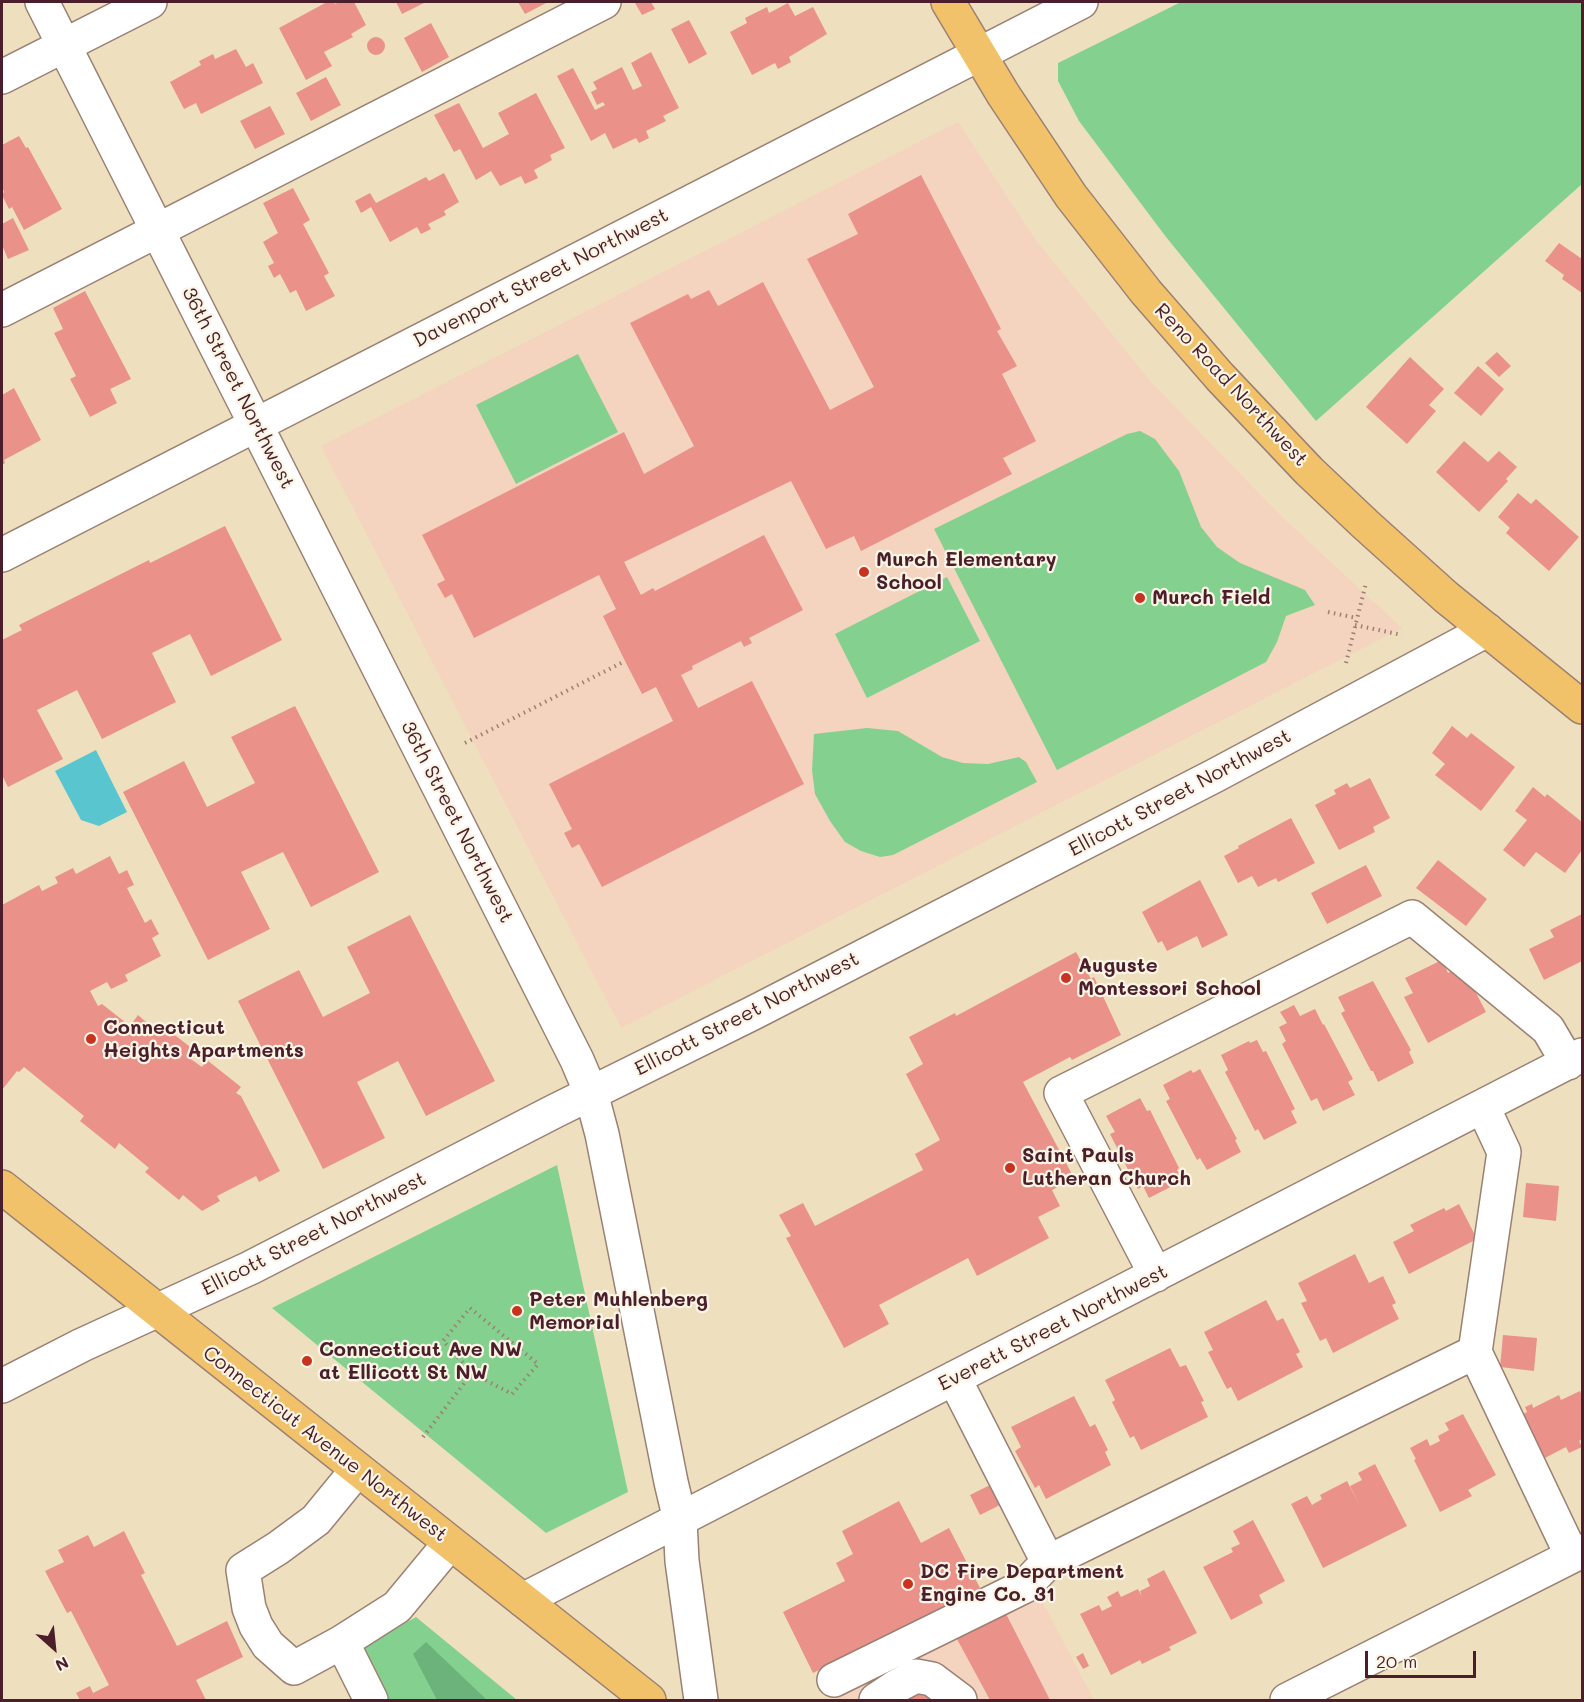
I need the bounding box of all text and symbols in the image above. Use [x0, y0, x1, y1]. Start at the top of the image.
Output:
street label: Davenport Street Northwest [410, 203, 672, 353]
street label: 36th Street Northwest [177, 283, 299, 493]
street label: Reno Road Northwest [1149, 299, 1313, 471]
place label: Murch Elementary School [876, 548, 1057, 595]
marker: Murch Elementary School [857, 565, 871, 579]
place label: Murch Field [1152, 586, 1270, 610]
marker: Murch Field [1133, 591, 1147, 605]
street label: 36th Street Northwest [396, 717, 518, 927]
street label: Ellicott Street Northwest [1065, 724, 1295, 862]
street label: Ellicott Street Northwest [631, 947, 863, 1081]
place label: Auguste Montessori School [1078, 954, 1261, 1001]
marker: Auguste Montessori School [1059, 971, 1073, 985]
place label: Connecticut Heights Apartments [103, 1016, 304, 1063]
marker: Connecticut Heights Apartments [84, 1032, 98, 1046]
place label: Saint Pauls Lutheran Church [1022, 1144, 1191, 1191]
marker: Saint Pauls Lutheran Church [1003, 1161, 1017, 1175]
street label: Ellicott Street Northwest [198, 1167, 430, 1301]
street label: Everett Street Northwest [934, 1260, 1172, 1396]
place label: Peter Muhlenberg Memorial [529, 1288, 708, 1335]
marker: Peter Muhlenberg Memorial [510, 1304, 524, 1318]
place label: Connecticut Ave NW at Ellicott St NW [319, 1338, 522, 1385]
street label: Connecticut Avenue Northwest [198, 1341, 452, 1547]
marker: Connecticut Ave NW at Ellicott St NW [300, 1354, 314, 1368]
place label: DC Fire Department Engine Co. 31 [920, 1560, 1124, 1607]
marker: DC Fire Department Engine Co. 31 [901, 1577, 915, 1591]
north arrow [24, 1618, 84, 1678]
scale bar [1368, 1639, 1479, 1677]
text: 20 m [1376, 1649, 1417, 1673]
text: N [52, 1652, 73, 1677]

